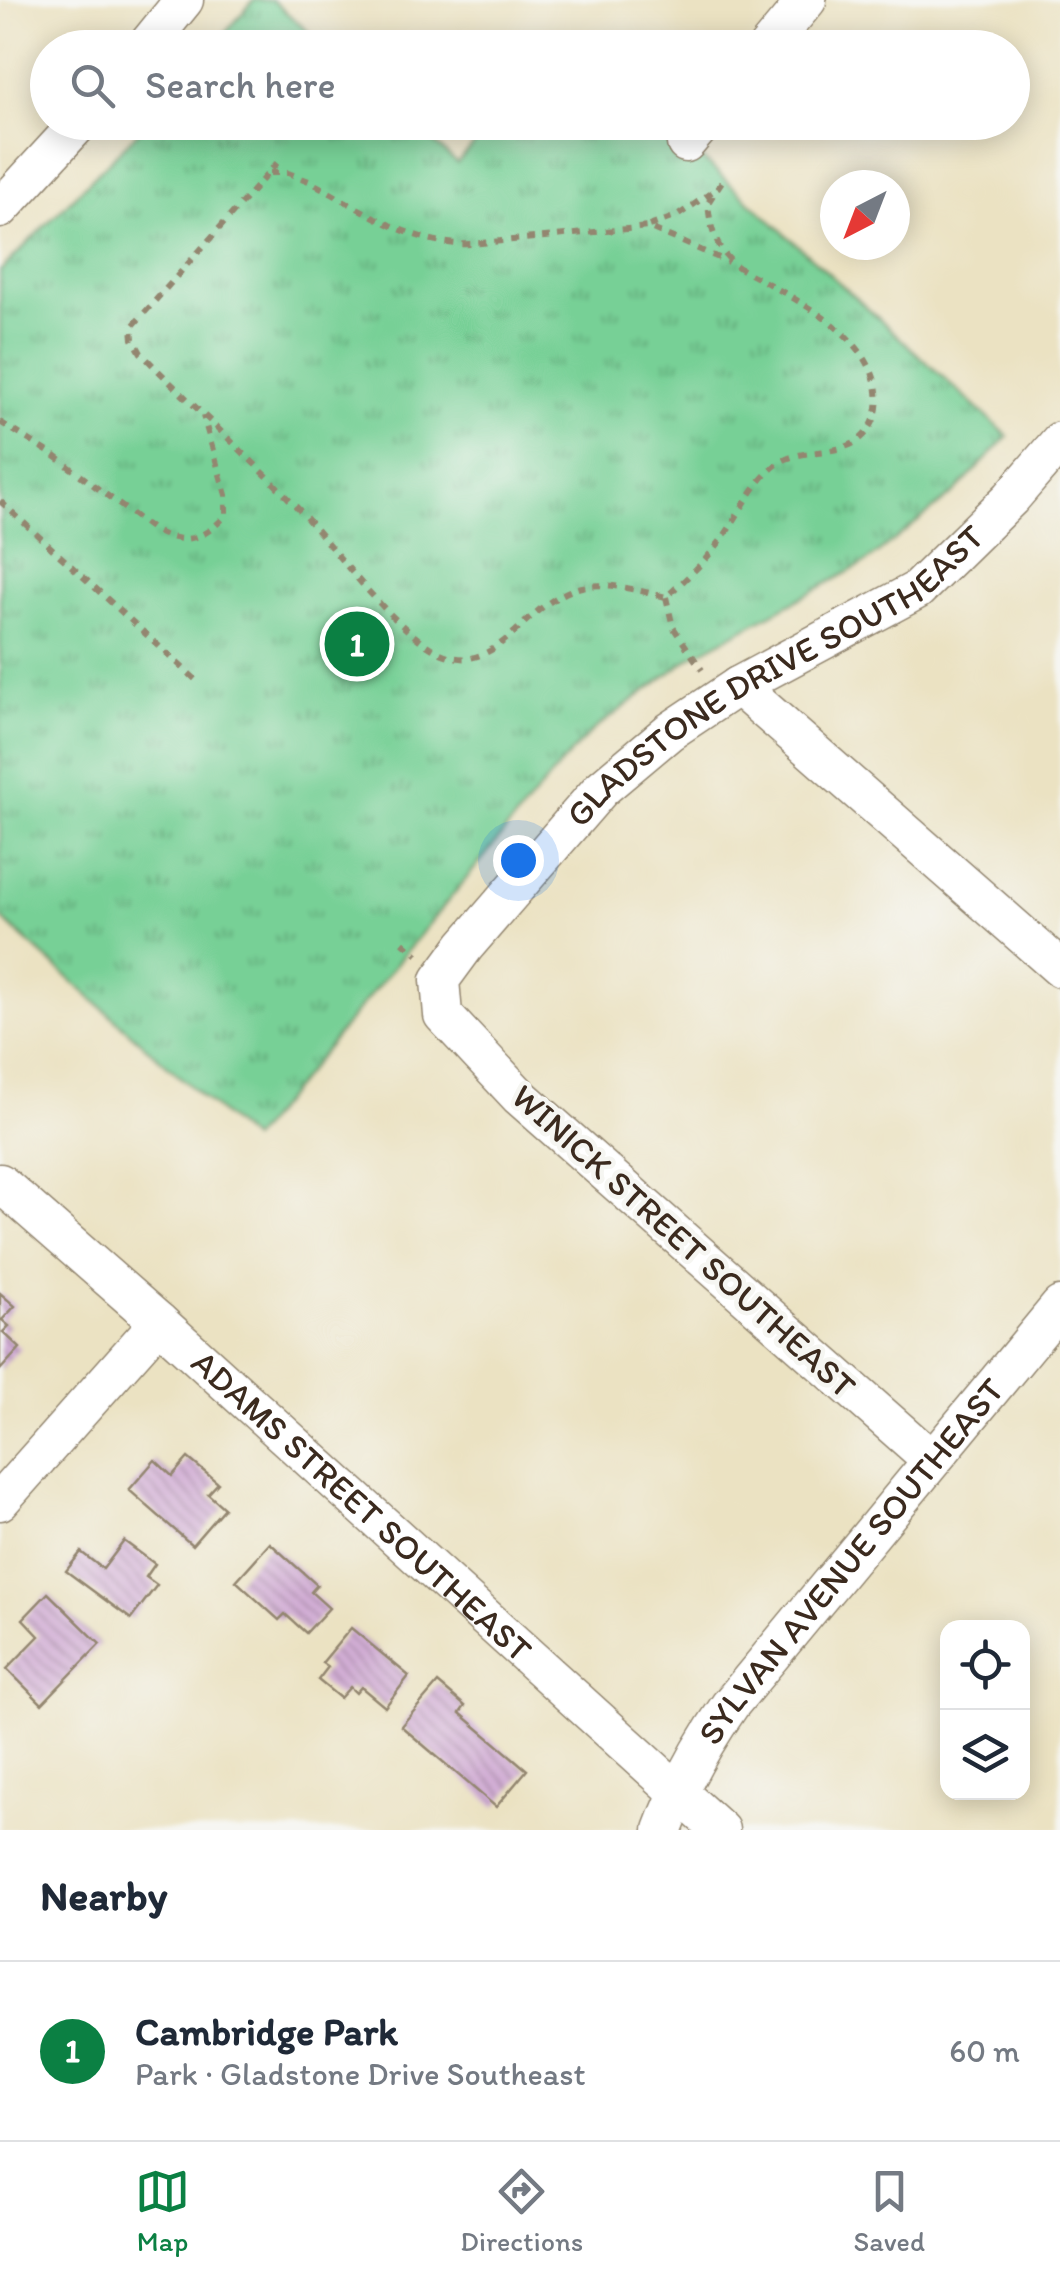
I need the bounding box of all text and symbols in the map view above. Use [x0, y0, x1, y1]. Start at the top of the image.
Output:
search box [30, 30, 1030, 140]
icon: search [65, 58, 120, 113]
text: Search here [145, 62, 336, 108]
north arrow [820, 170, 910, 260]
street label: GLADSTONE DRIVE SOUTHEAST [557, 515, 993, 835]
pin: 1 [324, 606, 390, 682]
your location [493, 835, 544, 886]
street label: WINICK STREET SOUTHEAST [503, 1075, 865, 1407]
street label: ADAMS STREET SOUTHEAST [183, 1341, 541, 1671]
street label: SYLVAN AVENUE SOUTHEAST [689, 1369, 1013, 1752]
map controls [940, 1620, 1030, 1800]
button: locate [940, 1620, 1030, 1710]
button: layers [940, 1710, 1030, 1800]
text: Nearby [40, 1870, 167, 1921]
text: Cambridge Park [135, 2009, 398, 2055]
text: 1 [65, 2032, 80, 2070]
text: 60 m [949, 2032, 1020, 2070]
text: Park · Gladstone Drive Southeast [135, 2055, 586, 2093]
tab: Map [135, 2164, 190, 2258]
tab: Directions [460, 2164, 583, 2258]
tab: Saved [853, 2164, 925, 2258]

